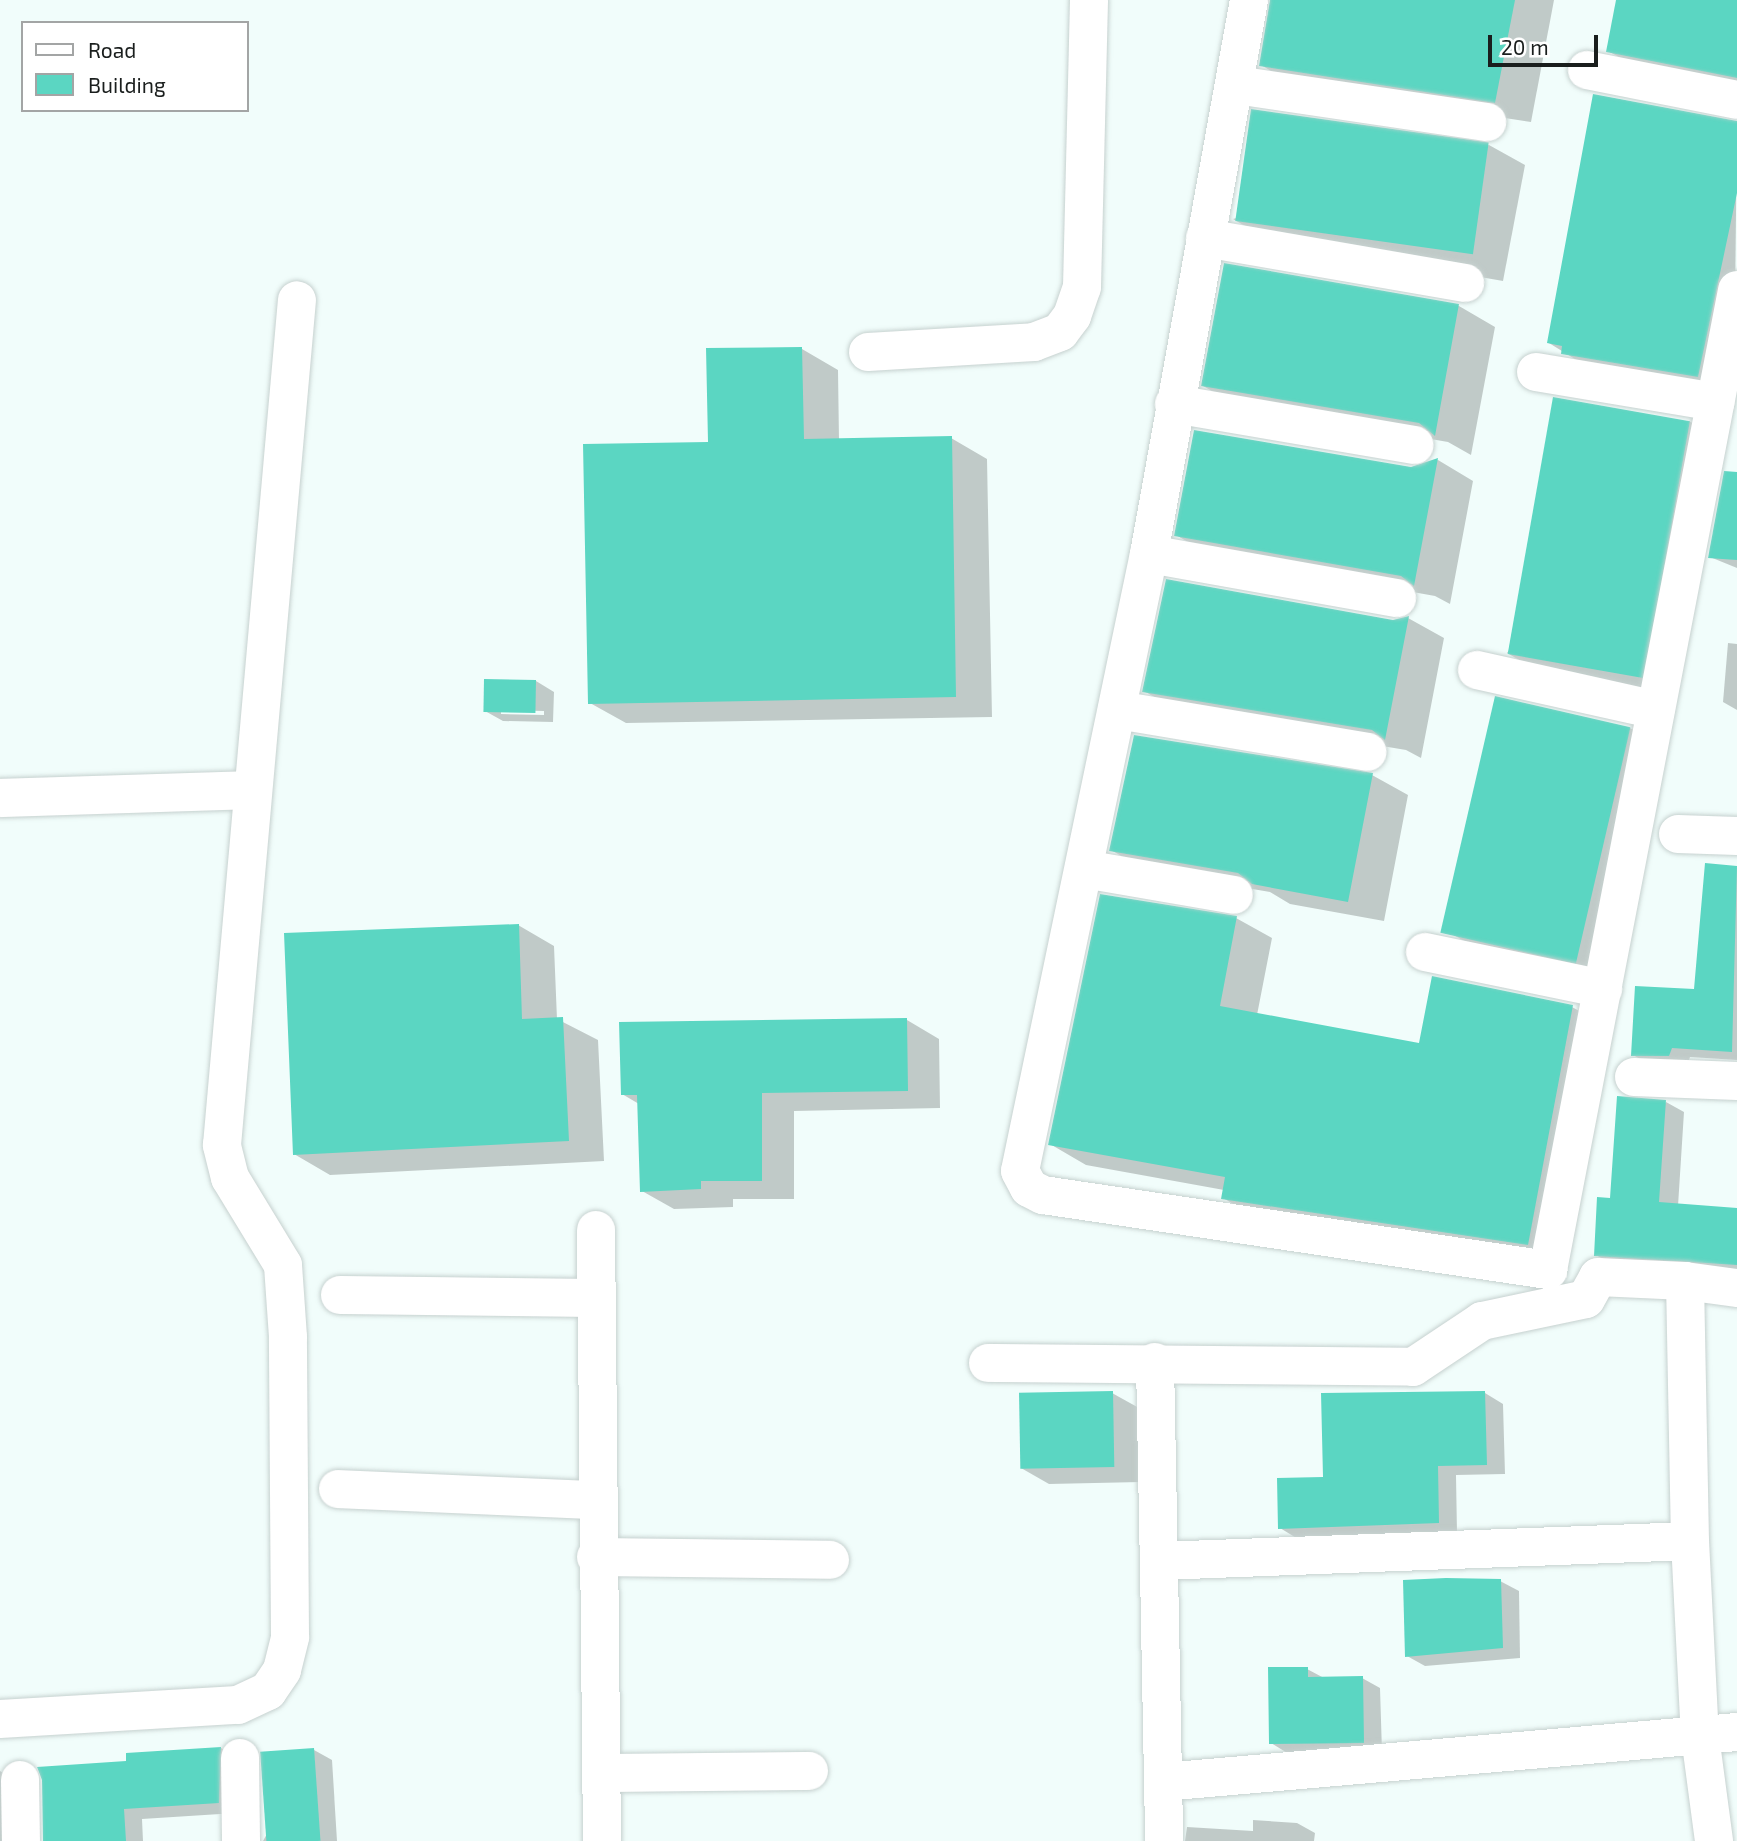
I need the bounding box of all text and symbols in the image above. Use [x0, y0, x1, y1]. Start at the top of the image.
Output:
legend [21, 21, 248, 112]
scale bar [1492, 21, 1602, 65]
text: 20 m [1501, 34, 1549, 59]
text: Road [88, 37, 136, 62]
text: Building [88, 72, 166, 97]

